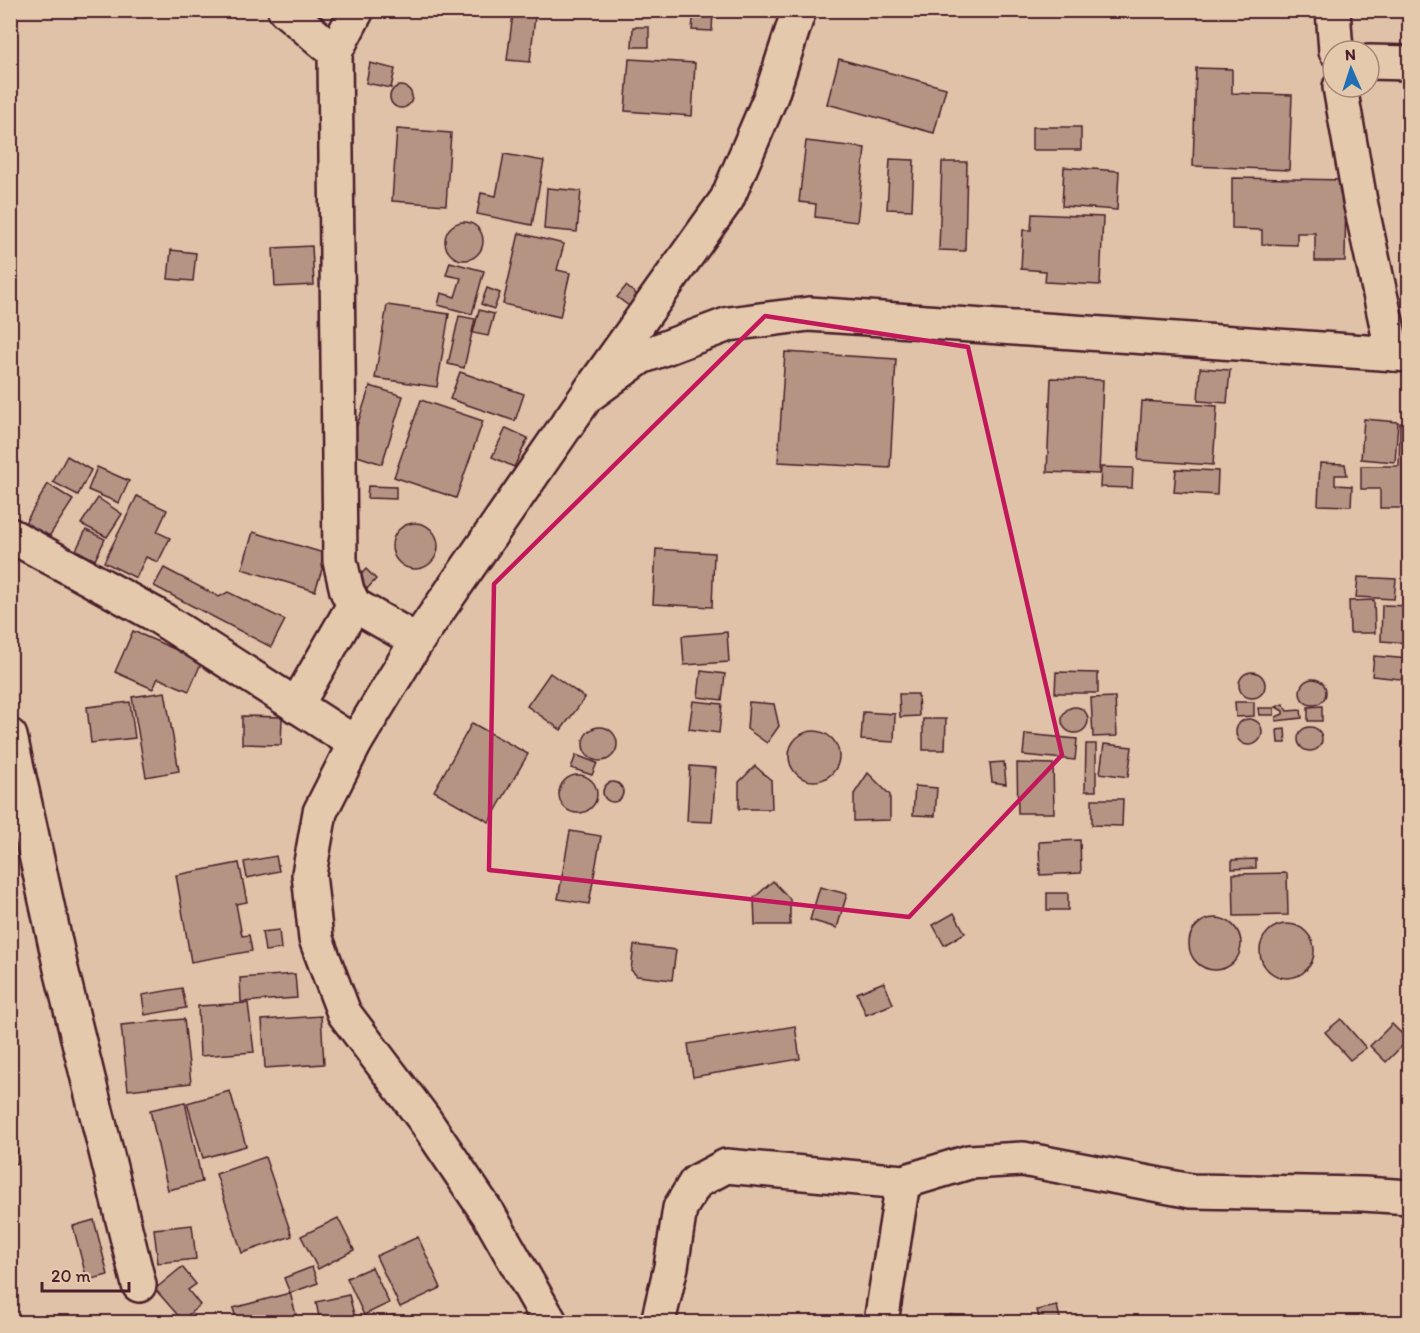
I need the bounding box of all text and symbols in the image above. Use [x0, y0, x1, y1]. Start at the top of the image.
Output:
north arrow [1321, 39, 1381, 99]
text: N [1344, 45, 1356, 64]
scale bar [42, 1255, 129, 1293]
text: 20 m [51, 1265, 91, 1287]

